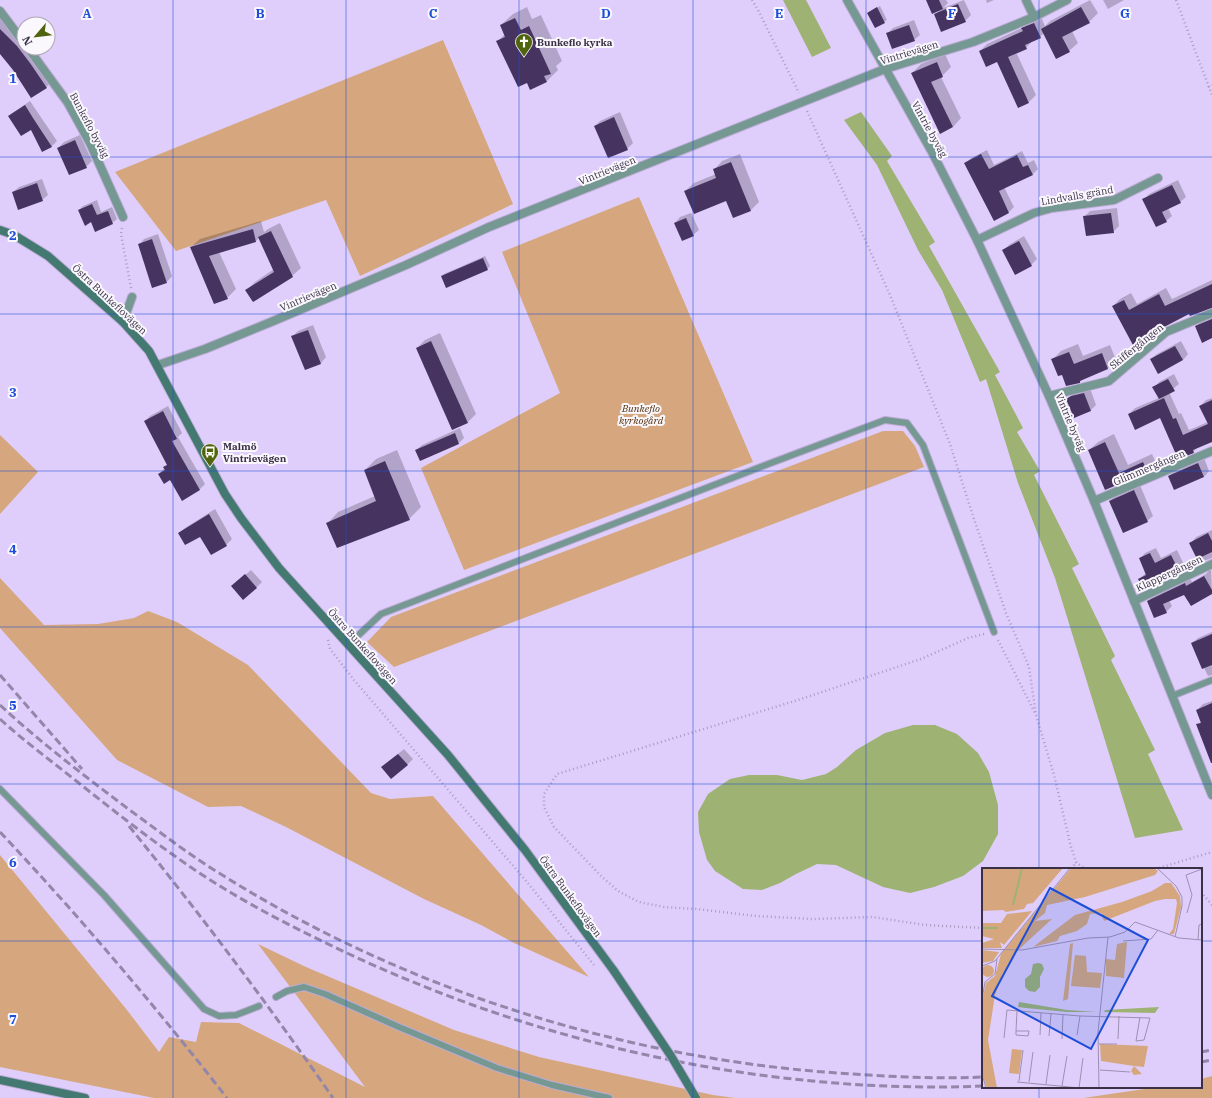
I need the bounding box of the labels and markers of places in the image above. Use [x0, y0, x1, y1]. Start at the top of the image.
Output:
church icon: Bunkeflo kyrka [514, 32, 534, 57]
place label: Bunkeflo kyrka [537, 36, 613, 49]
place label: Malmö Vintrievägen [223, 440, 287, 465]
bus stop icon: Malmö Vintrievägen [200, 442, 220, 467]

